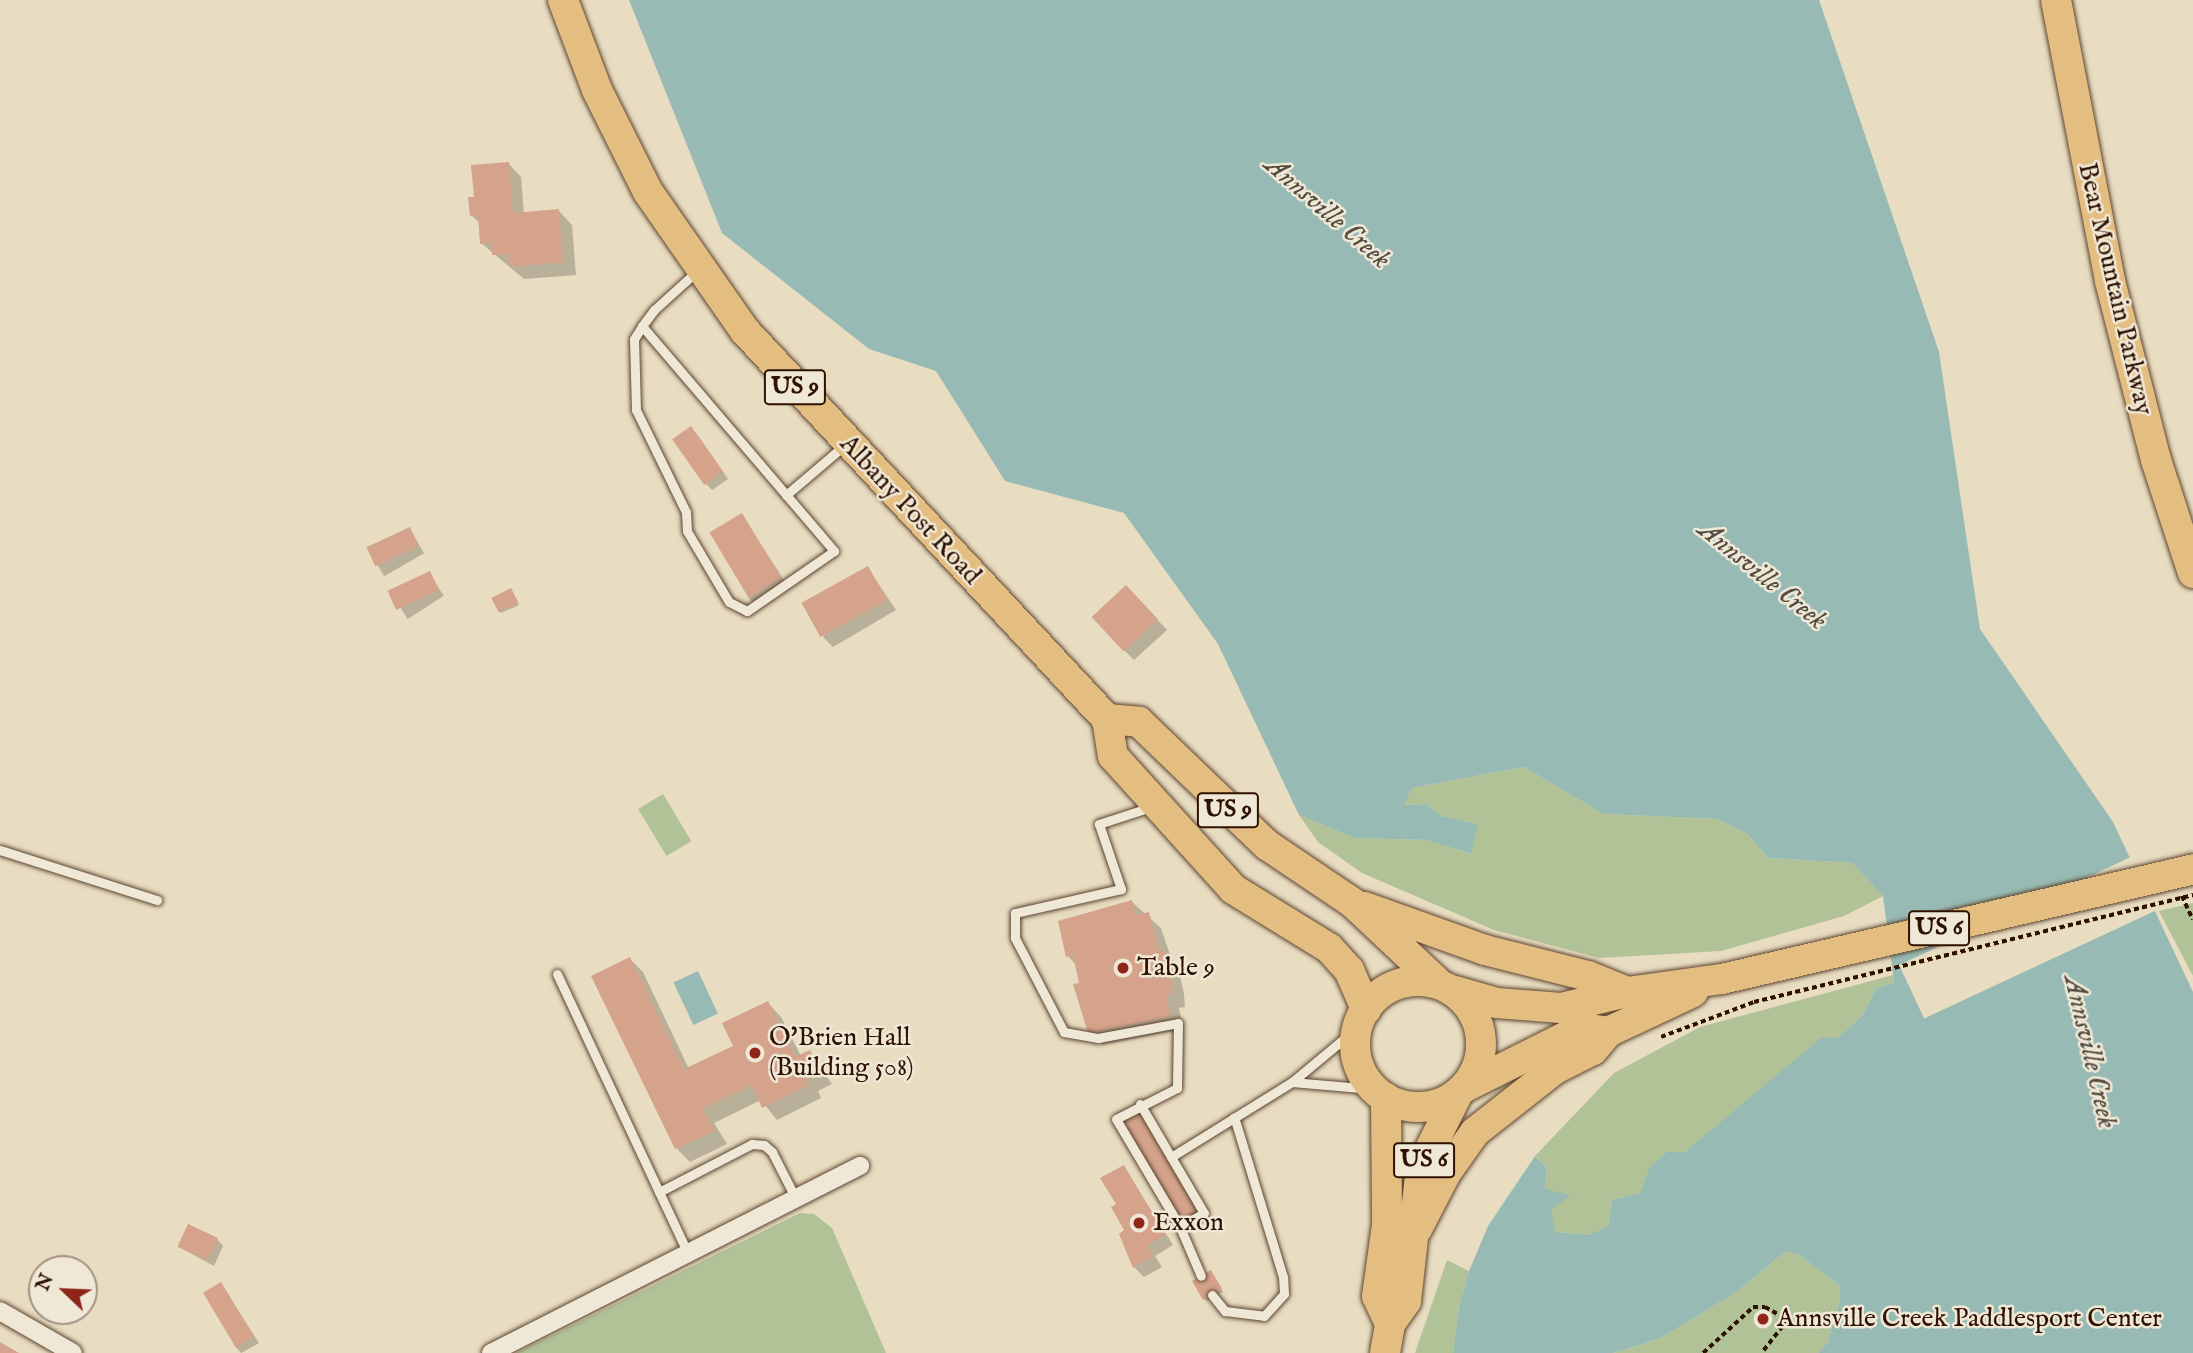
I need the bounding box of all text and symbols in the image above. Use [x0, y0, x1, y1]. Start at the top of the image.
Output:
water label: Annsville Creek [1257, 149, 1397, 277]
street label: Bear Mountain Parkway [2071, 160, 2159, 418]
road number: US 9 [764, 366, 826, 408]
street label: Albany Post Road [833, 429, 987, 591]
water label: Annsville Creek [1691, 514, 1833, 638]
road number: US 9 [1196, 790, 1260, 830]
road number: US 6 [1908, 908, 1970, 948]
place label: Table 9 [1137, 952, 1215, 984]
marker: Table 9 [1115, 960, 1131, 976]
water label: Annsville Creek [2055, 972, 2123, 1132]
place label: O'Brien Hall (Building 508) [769, 1022, 914, 1084]
marker: O'Brien Hall (Building 508) [747, 1045, 763, 1061]
road number: US 6 [1392, 1140, 1456, 1180]
place label: Exxon [1153, 1207, 1224, 1239]
marker: Exxon [1131, 1215, 1147, 1231]
north arrow [28, 1255, 98, 1325]
text: N [31, 1270, 60, 1295]
place label: Annsville Creek Paddlesport Center [1777, 1303, 2162, 1335]
marker: Annsville Creek Paddlesport Center [1755, 1311, 1771, 1327]

